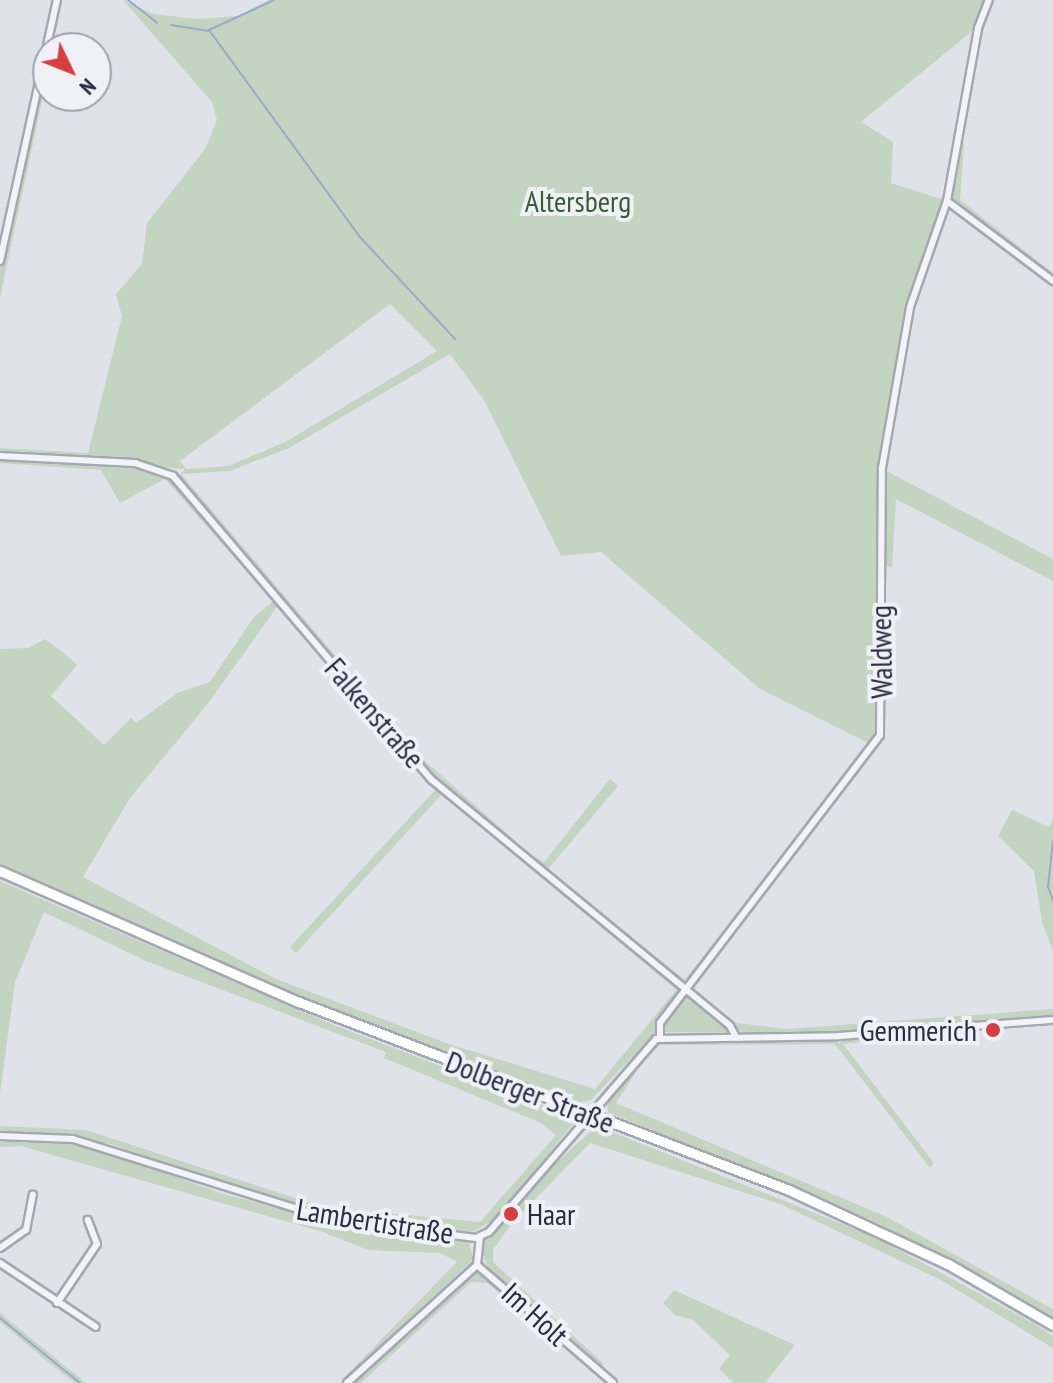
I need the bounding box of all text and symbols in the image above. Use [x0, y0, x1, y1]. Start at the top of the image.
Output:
north arrow [32, 32, 112, 112]
text: N [74, 73, 102, 101]
park label: Altersberg [525, 183, 631, 219]
street label: Waldweg [862, 605, 900, 699]
street label: Falkenstraße [317, 651, 433, 775]
place label: Gemmerich [860, 1012, 977, 1048]
marker: Gemmerich [984, 1021, 1002, 1039]
street label: Dolberger Straße [441, 1043, 619, 1141]
street label: Lambertistraße [294, 1191, 456, 1251]
place label: Haar [527, 1196, 575, 1232]
marker: Haar [502, 1205, 520, 1223]
street label: Im Holt [494, 1275, 576, 1353]

